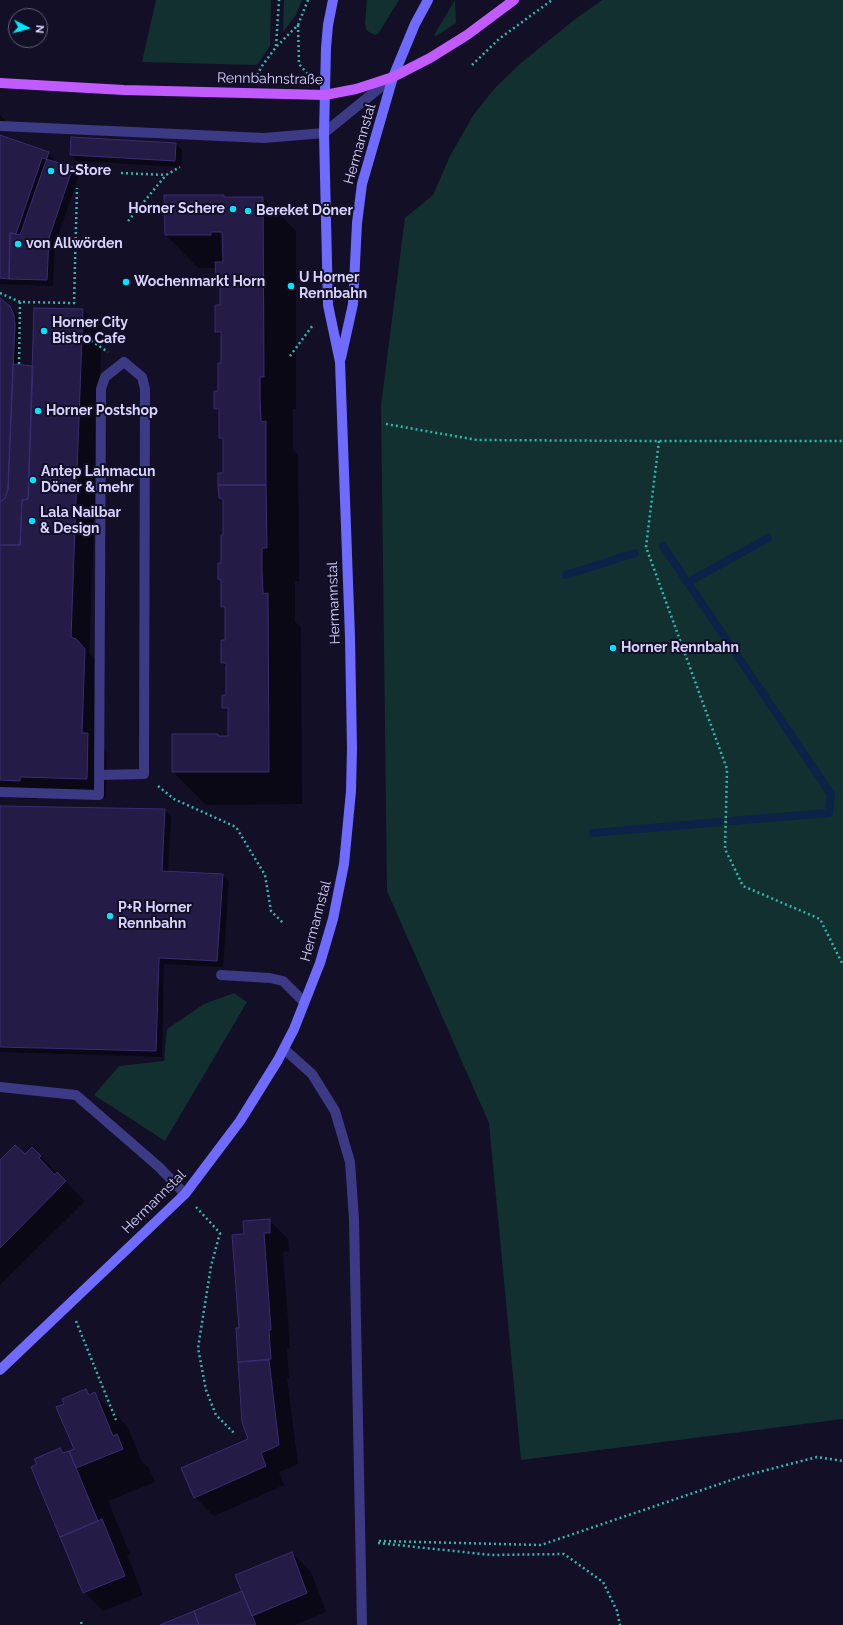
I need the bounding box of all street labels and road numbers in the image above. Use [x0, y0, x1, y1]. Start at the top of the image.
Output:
street label: Rennbahnstraße [217, 70, 323, 88]
street label: Hermannstal [340, 102, 380, 186]
street label: Hermannstal [324, 561, 344, 645]
street label: Hermannstal [297, 879, 335, 963]
street label: Hermannstal [119, 1167, 189, 1237]

